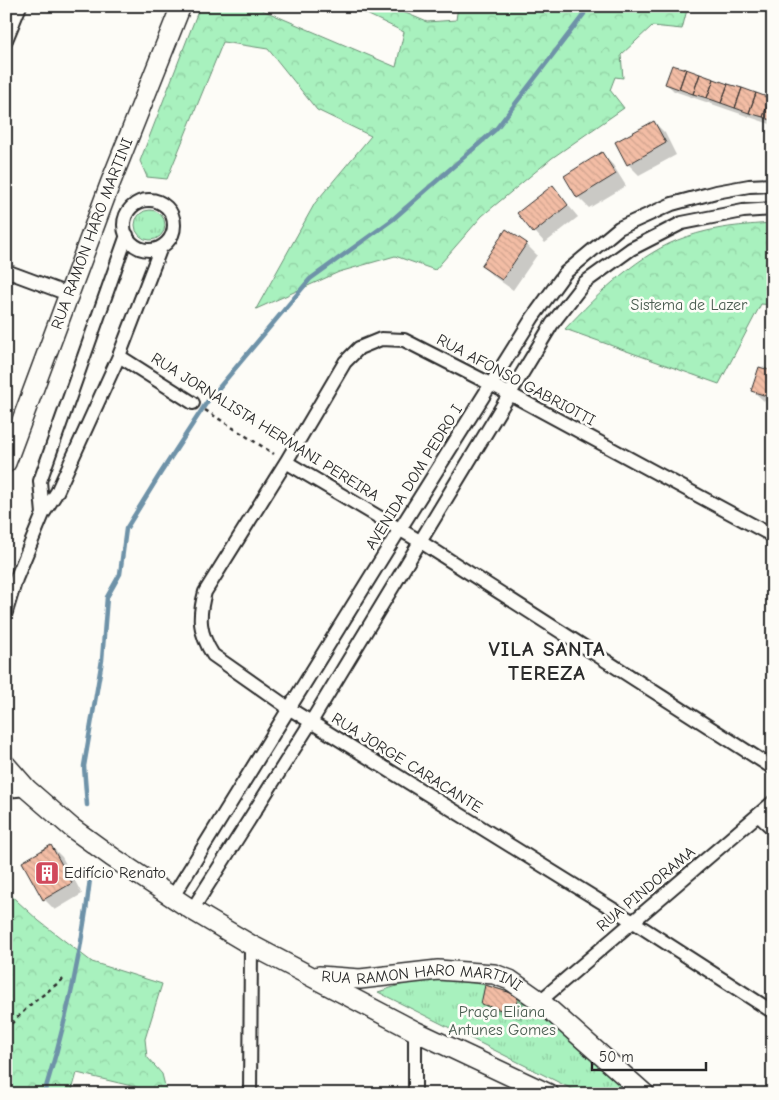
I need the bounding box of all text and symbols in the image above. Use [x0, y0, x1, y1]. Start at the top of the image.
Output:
street label: RUA RAMON HARO MARTINI [48, 135, 136, 332]
park label: Sistema de Lazer [631, 296, 748, 314]
street label: RUA AFONSO GABRIOTTI [434, 330, 598, 430]
street label: RUA JORNALISTA HERMANI PEREIRA [148, 349, 382, 505]
street label: AVENIDA DOM PEDRO I [362, 401, 466, 553]
district label: VILA SANTA TEREZA [488, 637, 606, 685]
street label: RUA JORGE CARACANTE [328, 709, 486, 817]
street label: RUA PINDORAMA [593, 843, 699, 935]
building icon: Edifício Renato [34, 860, 60, 886]
place label: Edifício Renato [64, 864, 166, 882]
street label: RUA RAMON HARO MARTINI [321, 961, 526, 995]
park label: Praça Eliana Antunes Gomes [448, 1003, 556, 1039]
scale bar [592, 1040, 705, 1072]
text: 50 m [599, 1048, 634, 1066]

